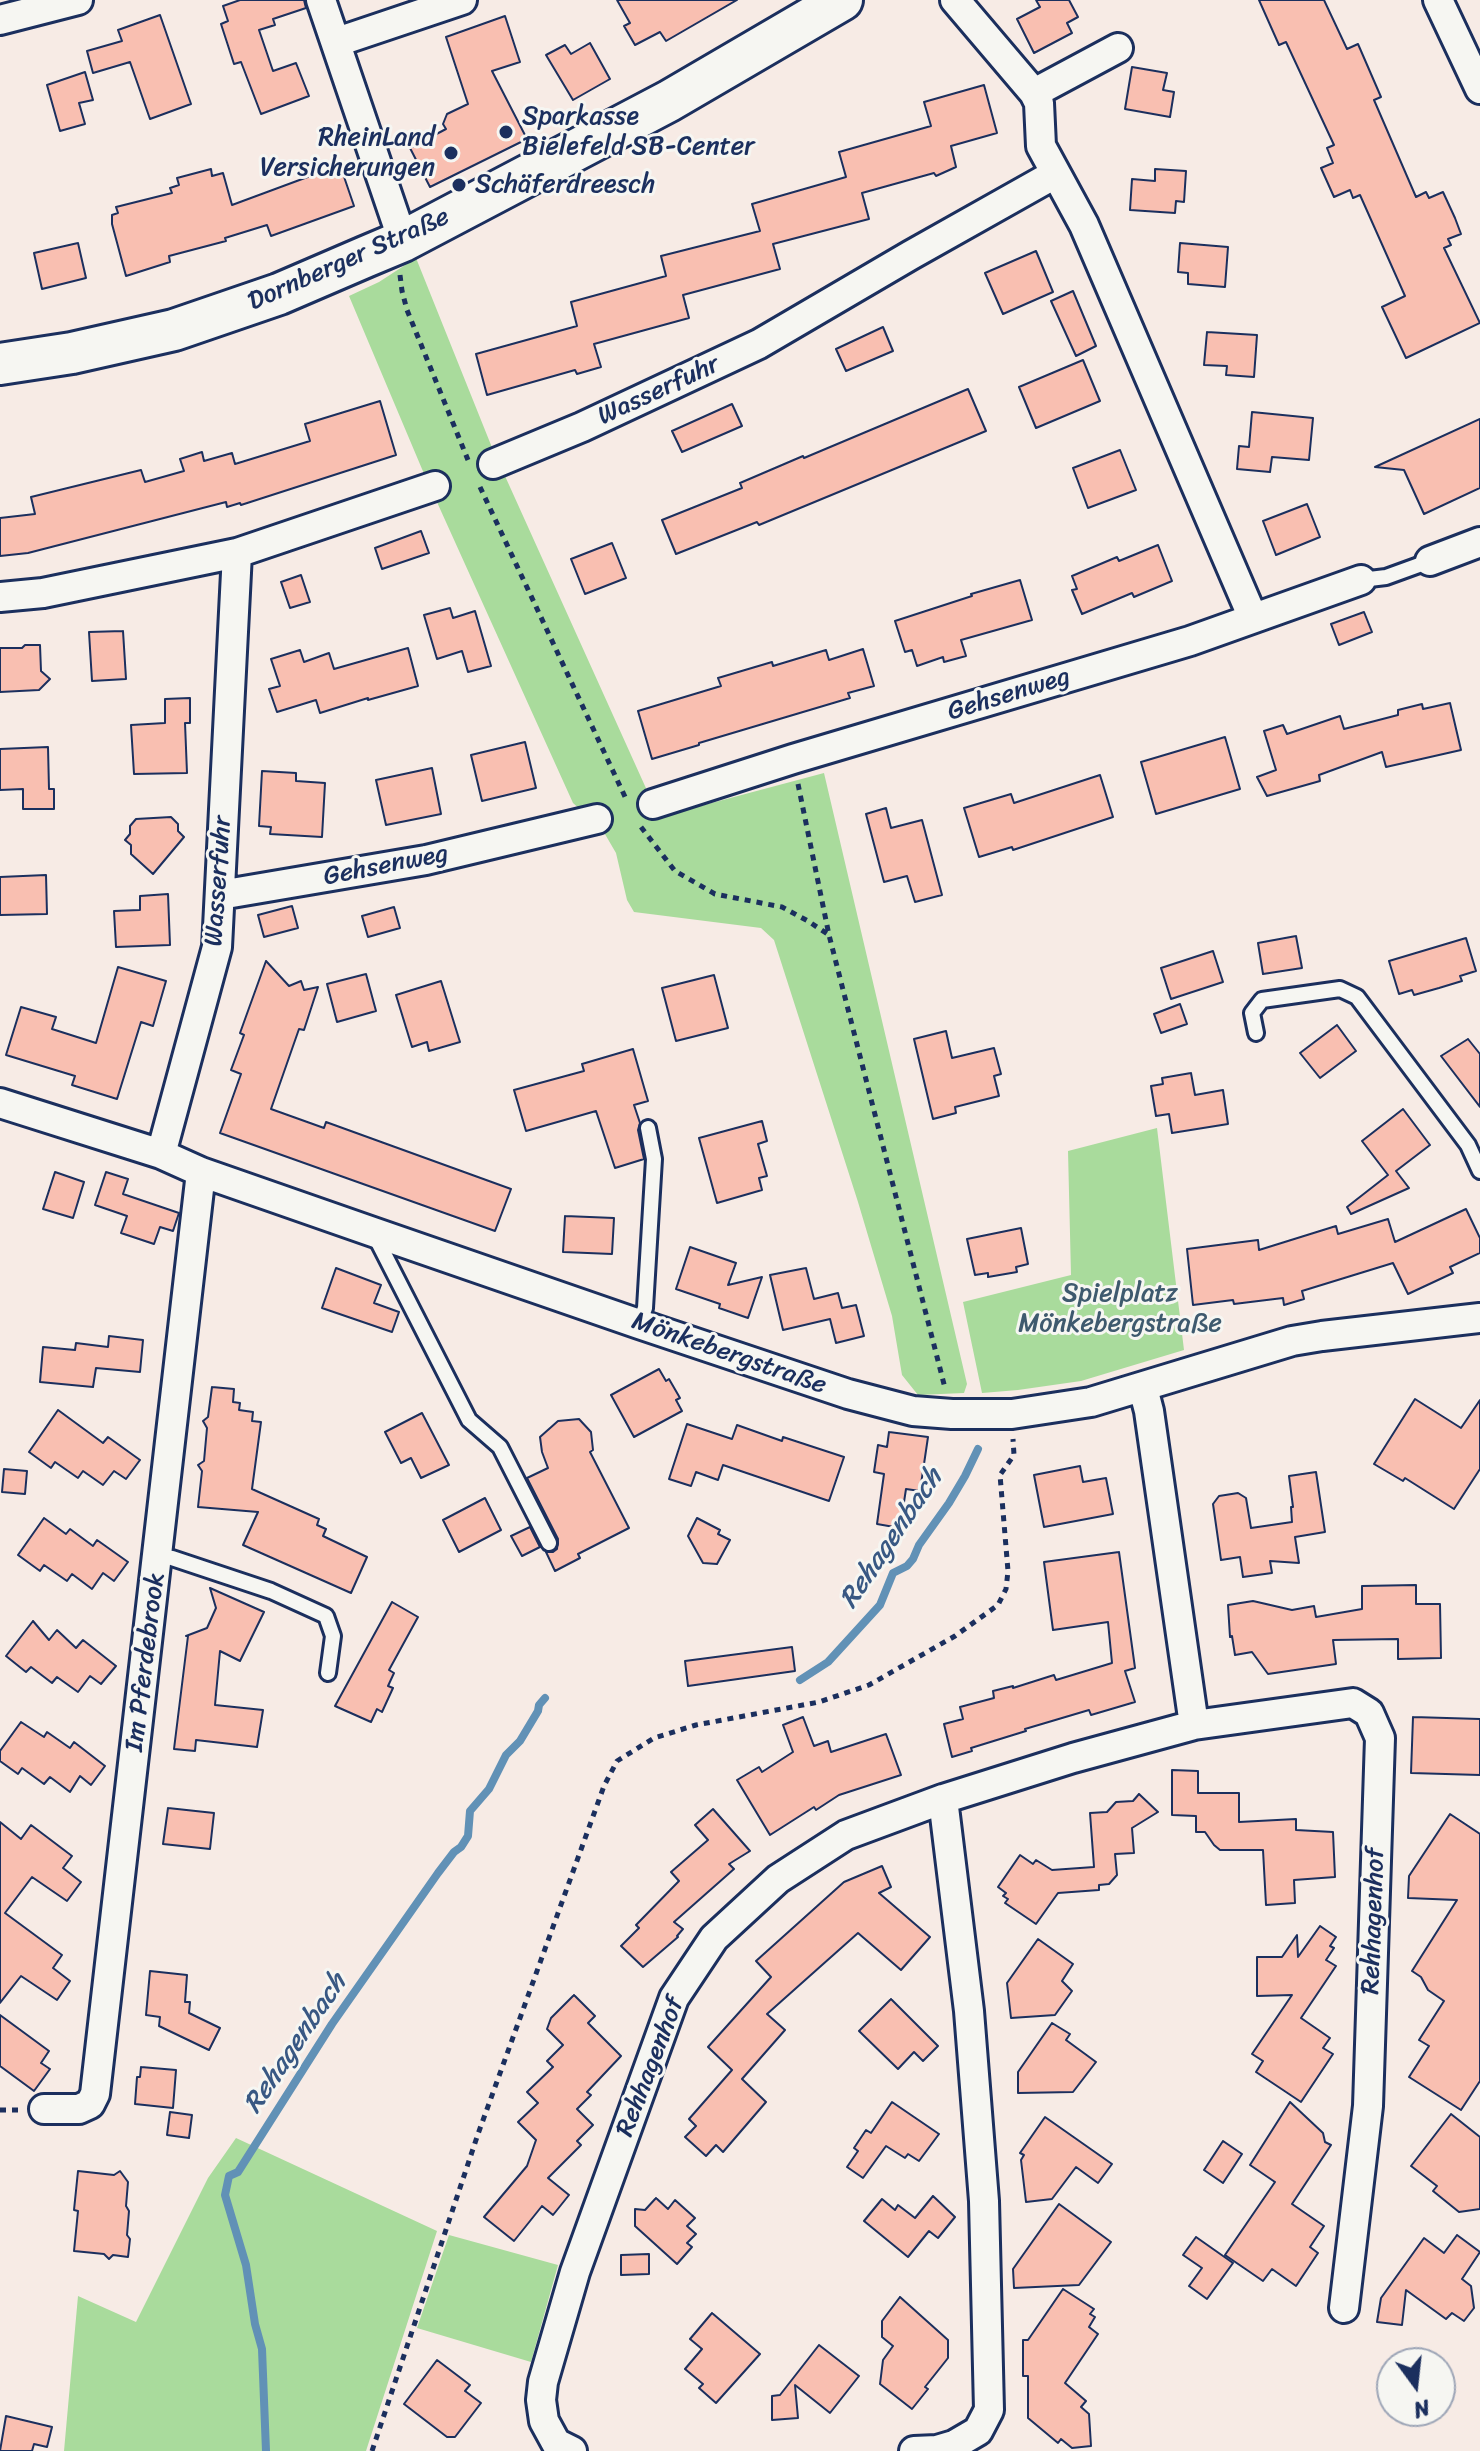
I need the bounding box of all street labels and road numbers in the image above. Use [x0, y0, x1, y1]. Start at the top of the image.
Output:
street label: Dornberger Straße [243, 202, 455, 318]
street label: Wasserfuhr [593, 349, 725, 433]
street label: Gehsenweg [944, 662, 1074, 728]
street label: Wasserfuhr [199, 815, 239, 947]
street label: Gehsenweg [321, 839, 451, 893]
street label: Mönkebergstraße [628, 1306, 830, 1402]
street label: Im Pferdebrook [120, 1571, 172, 1753]
street label: Rehhagenhof [1356, 1847, 1392, 1995]
street label: Rehhagenhof [610, 1993, 692, 2141]

